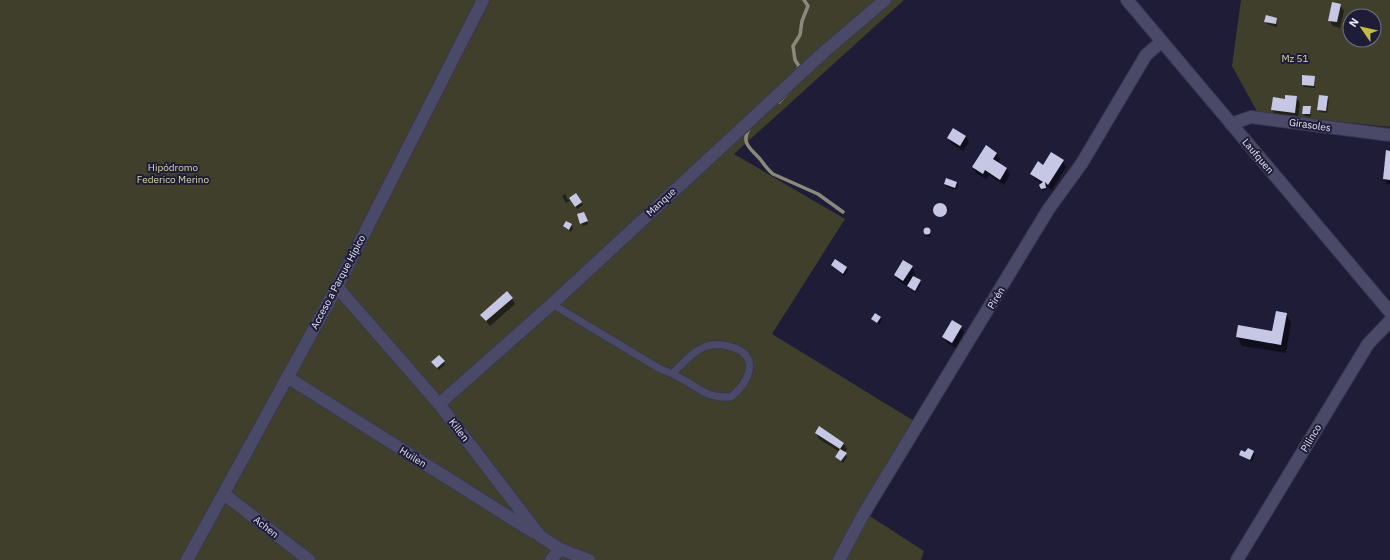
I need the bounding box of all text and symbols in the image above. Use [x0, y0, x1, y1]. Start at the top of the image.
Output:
north arrow [1342, 8, 1382, 48]
text: N [1346, 15, 1362, 30]
park label: Mz 51 [1281, 52, 1309, 65]
street label: Girasoles [1288, 116, 1332, 134]
street label: Laufquen [1240, 136, 1276, 176]
park label: Hipódromo Federico Merino [137, 161, 210, 186]
street label: Manque [643, 185, 679, 219]
street label: Acceso a Parque Hípico [308, 232, 369, 331]
street label: Pirén [984, 285, 1008, 311]
street label: Killen [446, 416, 472, 444]
street label: Pilinco [1298, 421, 1325, 454]
street label: Huilen [397, 444, 429, 470]
street label: Achen [251, 513, 281, 541]

